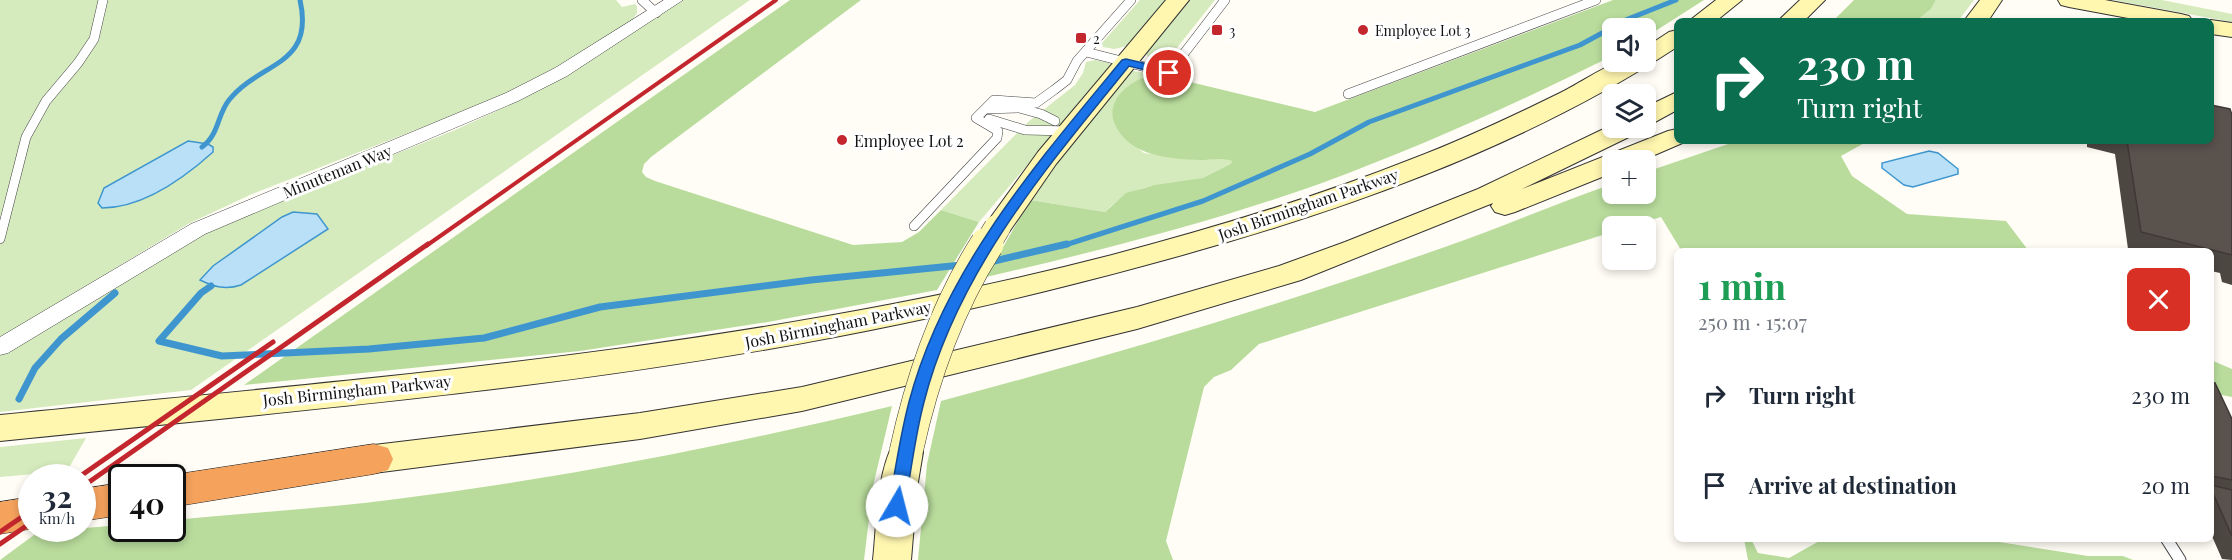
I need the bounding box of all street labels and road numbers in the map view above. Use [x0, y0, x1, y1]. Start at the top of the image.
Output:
street label: Minuteman Way [279, 140, 395, 202]
street label: Josh Birmingham Parkway [1214, 163, 1401, 245]
street label: Josh Birmingham Parkway [742, 296, 933, 353]
street label: Josh Birmingham Parkway [261, 370, 452, 410]

